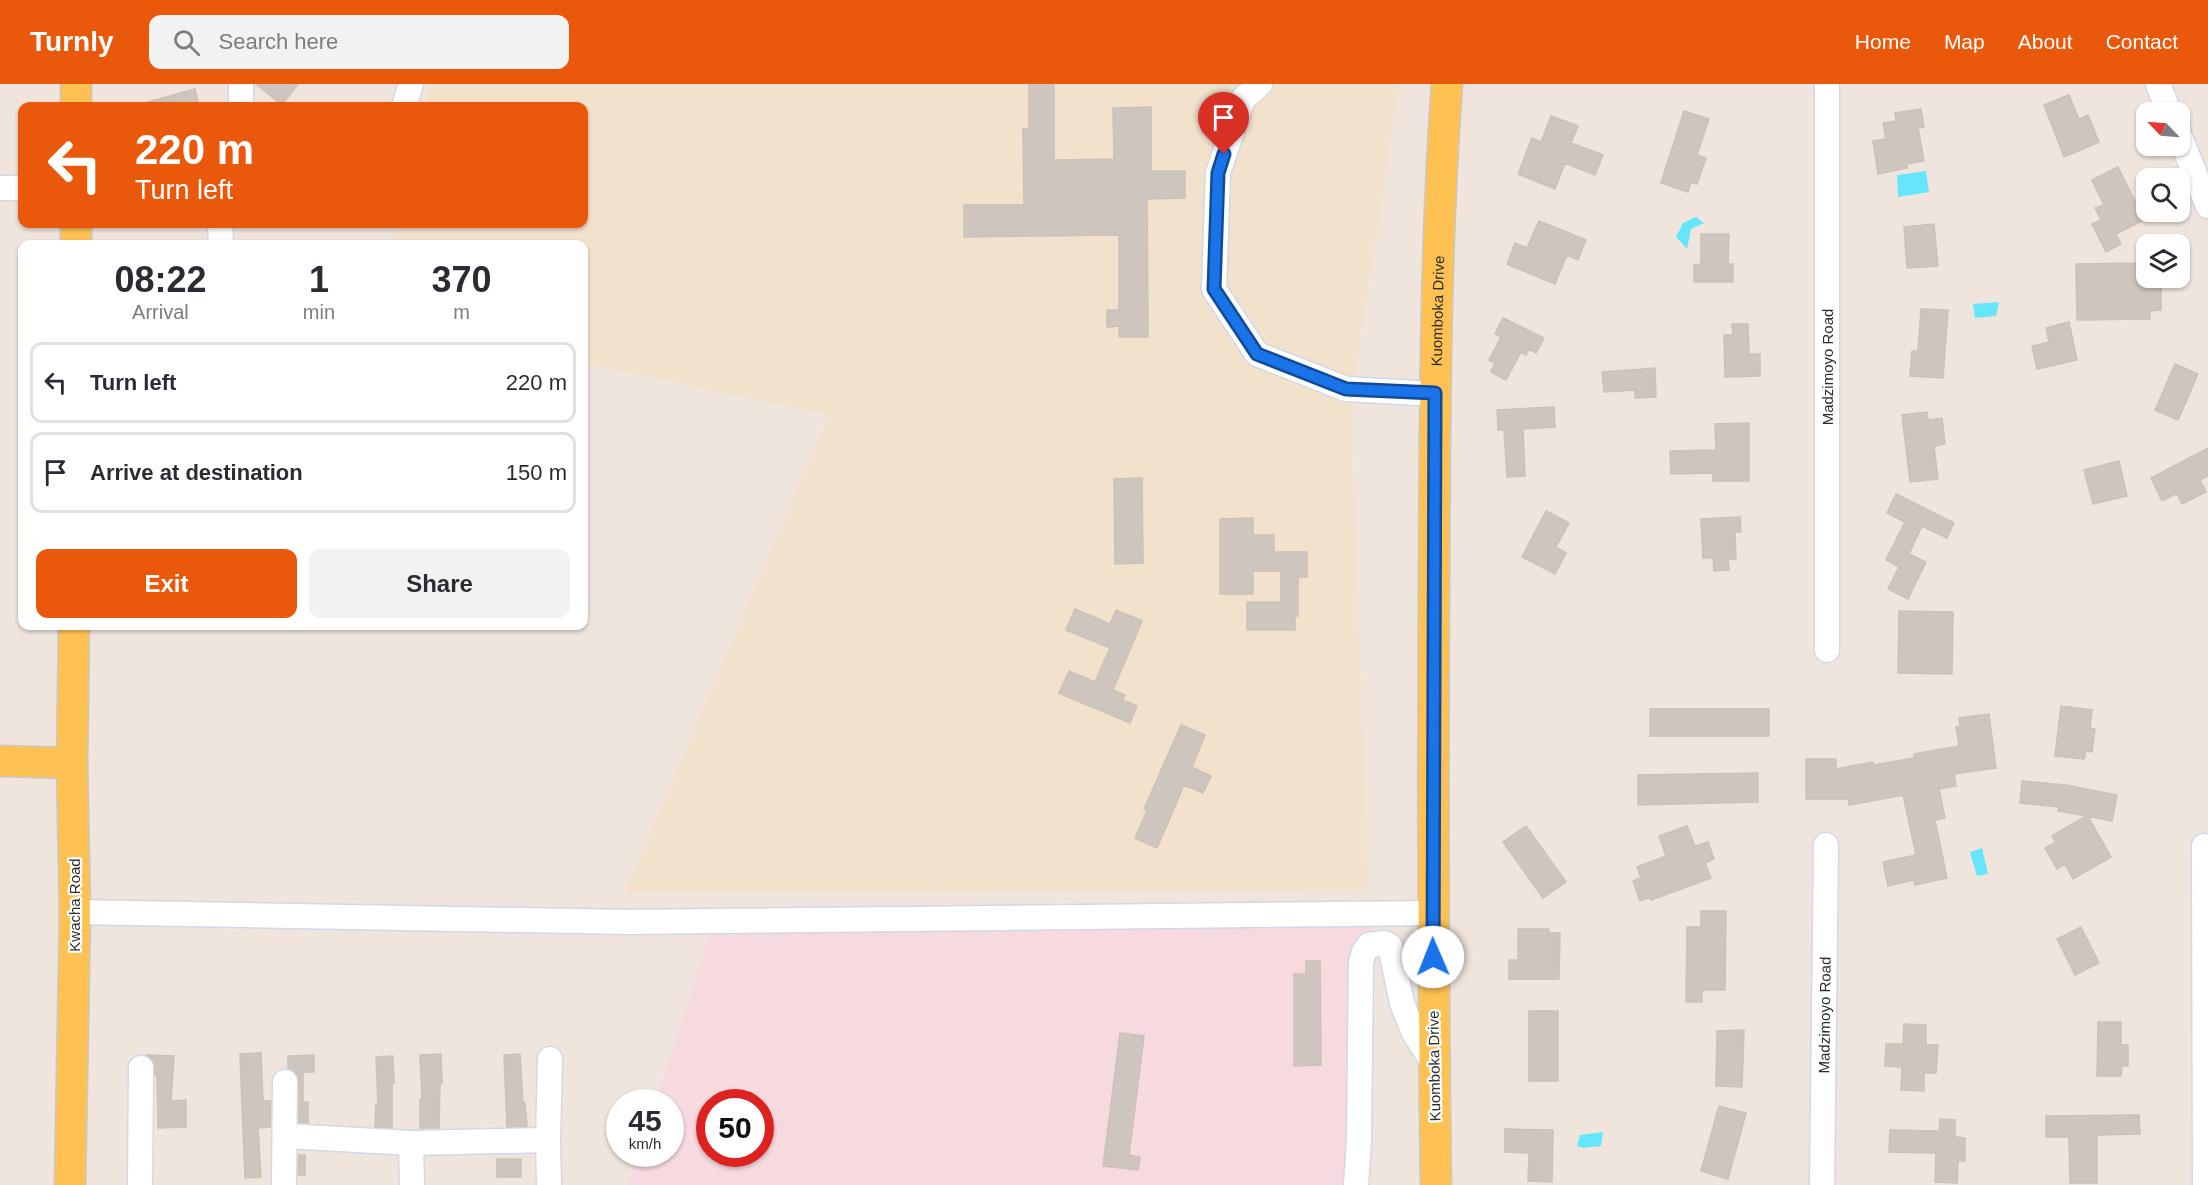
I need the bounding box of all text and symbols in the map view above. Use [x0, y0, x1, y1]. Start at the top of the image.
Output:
search box [149, 15, 569, 69]
text: Turnly [30, 26, 113, 57]
icon: search [170, 26, 203, 59]
text: Search here [218, 29, 338, 54]
text: Home [1855, 30, 1911, 53]
text: Map [1944, 30, 1985, 53]
text: About [2018, 30, 2073, 53]
text: Contact [2106, 30, 2178, 53]
pin [1198, 92, 1249, 154]
icon: arrive [1207, 101, 1240, 134]
north arrow [2136, 102, 2190, 156]
map controls [2136, 102, 2190, 288]
icon: left [36, 126, 114, 204]
text: 220 m [135, 126, 254, 173]
button: search [2136, 168, 2190, 222]
text: Turn left [135, 175, 233, 205]
button: layers [2136, 234, 2190, 288]
street label: Kuomboka Drive [1427, 255, 1447, 367]
text: 08:22 [114, 259, 206, 300]
text: 1 [309, 259, 329, 300]
text: 370 [431, 259, 492, 300]
text: Arrival [132, 301, 189, 323]
text: min [303, 301, 335, 323]
text: m [453, 301, 470, 323]
street label: Madzimoyo Road [1819, 309, 1836, 425]
icon: left [39, 366, 72, 399]
text: Turn left [90, 370, 176, 395]
text: 220 m [506, 370, 567, 395]
icon: arrive [39, 456, 72, 489]
text: Arrive at destination [90, 460, 303, 485]
text: 150 m [506, 460, 567, 485]
button: Exit [36, 549, 297, 618]
button: Share [309, 549, 570, 618]
street label: Kwacha Road [66, 858, 83, 952]
position arrow [1401, 925, 1465, 989]
street label: Madzimoyo Road [1815, 957, 1833, 1073]
street label: Kuomboka Drive [1425, 1010, 1443, 1122]
speed limit sign: 50 [696, 1089, 774, 1167]
text: 45 [628, 1104, 662, 1137]
text: km/h [629, 1135, 661, 1152]

